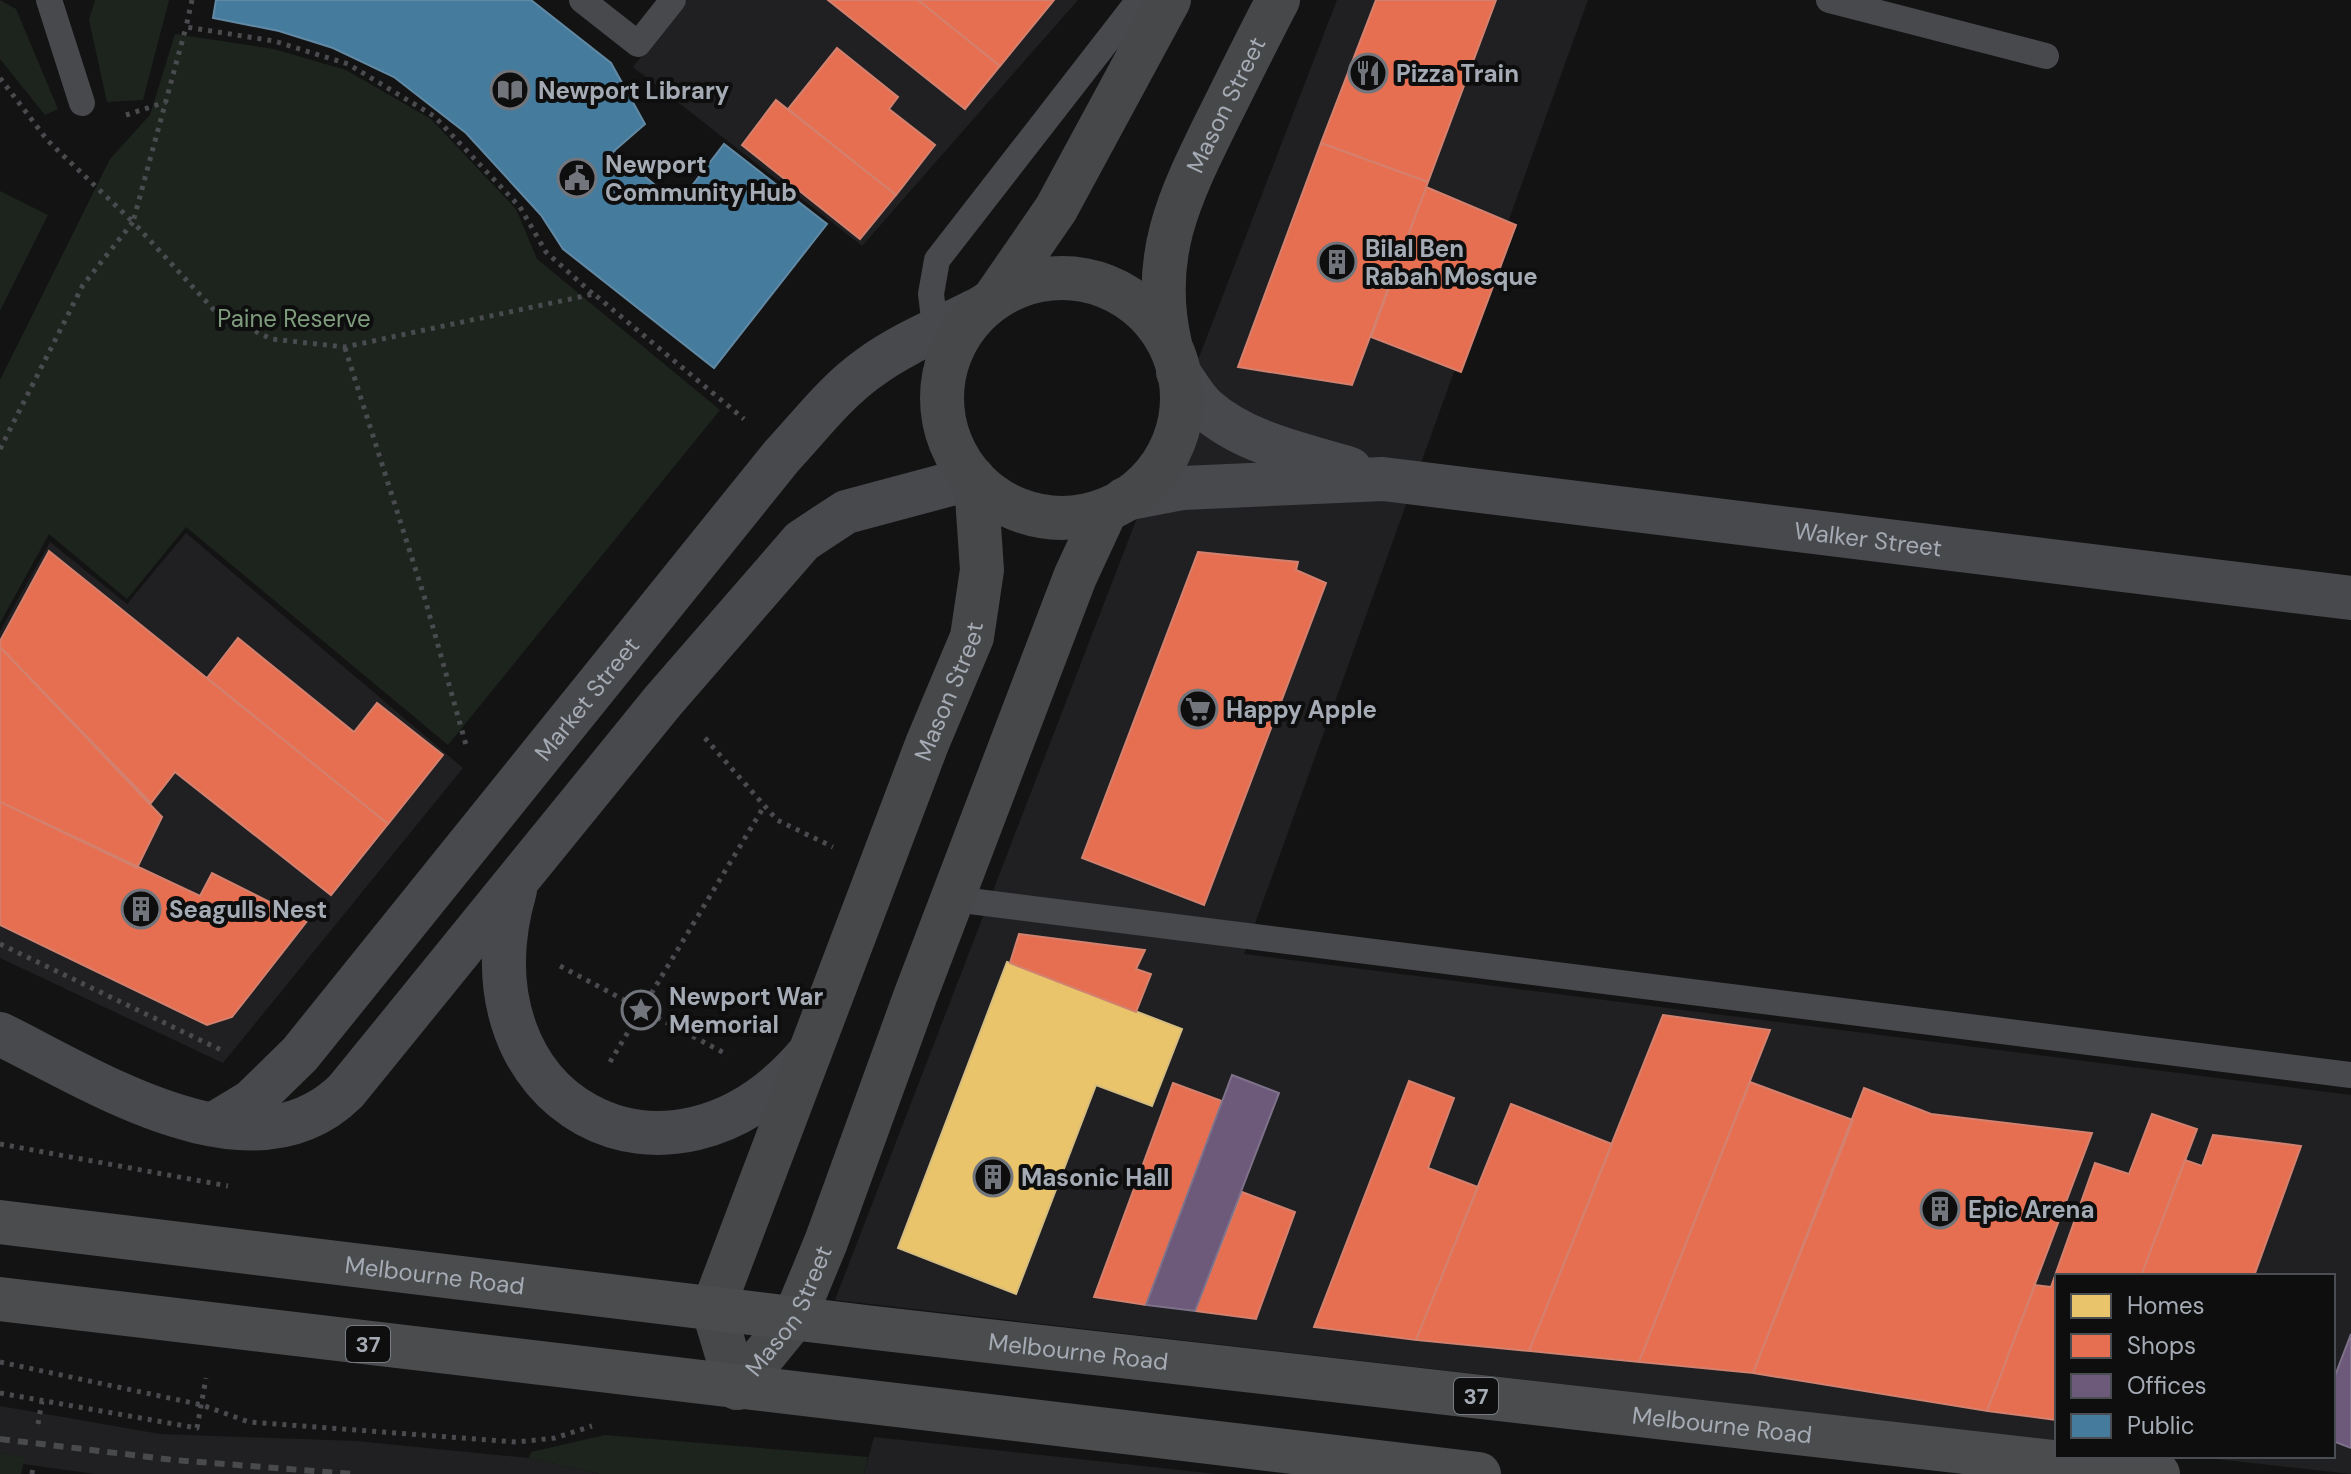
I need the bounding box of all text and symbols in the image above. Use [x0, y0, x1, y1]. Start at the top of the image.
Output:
street label: Mason Street [1179, 31, 1272, 178]
restaurant icon: Pizza Train [1347, 52, 1389, 94]
place label: Pizza Train [1396, 58, 1519, 89]
library icon: Newport Library [489, 69, 531, 111]
place label: Newport Library [538, 75, 730, 106]
place label: Newport Community Hub [605, 149, 797, 208]
public building icon: Newport Community Hub [556, 157, 598, 199]
place label: Bilal Ben Rabah Mosque [1365, 233, 1538, 292]
building icon: Bilal Ben Rabah Mosque [1316, 241, 1358, 283]
park label: Paine Reserve [217, 303, 371, 334]
street label: Walker Street [1792, 514, 1944, 563]
street label: Mason Street [907, 620, 990, 765]
street label: Market Street [527, 630, 646, 767]
supermarket icon: Happy Apple [1177, 688, 1219, 730]
place label: Happy Apple [1226, 694, 1377, 725]
building icon: Seagulls Nest [120, 888, 162, 930]
place label: Seagulls Nest [169, 894, 327, 925]
place label: Newport War Memorial [669, 981, 823, 1040]
place icon: Newport War Memorial [620, 989, 662, 1031]
building icon: Masonic Hall [972, 1156, 1014, 1198]
place label: Masonic Hall [1021, 1162, 1169, 1193]
building icon: Epic Arena [1919, 1188, 1961, 1230]
place label: Epic Arena [1968, 1194, 2094, 1225]
street label: Mason Street [738, 1241, 838, 1382]
street label: Melbourne Road [343, 1248, 526, 1301]
legend [2055, 1274, 2335, 1458]
text: Homes [2127, 1290, 2205, 1321]
road number: 37 [346, 1326, 390, 1362]
street label: Melbourne Road [987, 1326, 1170, 1377]
text: Shops [2127, 1330, 2196, 1361]
text: Offices [2127, 1370, 2207, 1401]
road number: 37 [1454, 1378, 1498, 1414]
street label: Melbourne Road [1631, 1399, 1814, 1450]
text: Public [2127, 1410, 2195, 1441]

